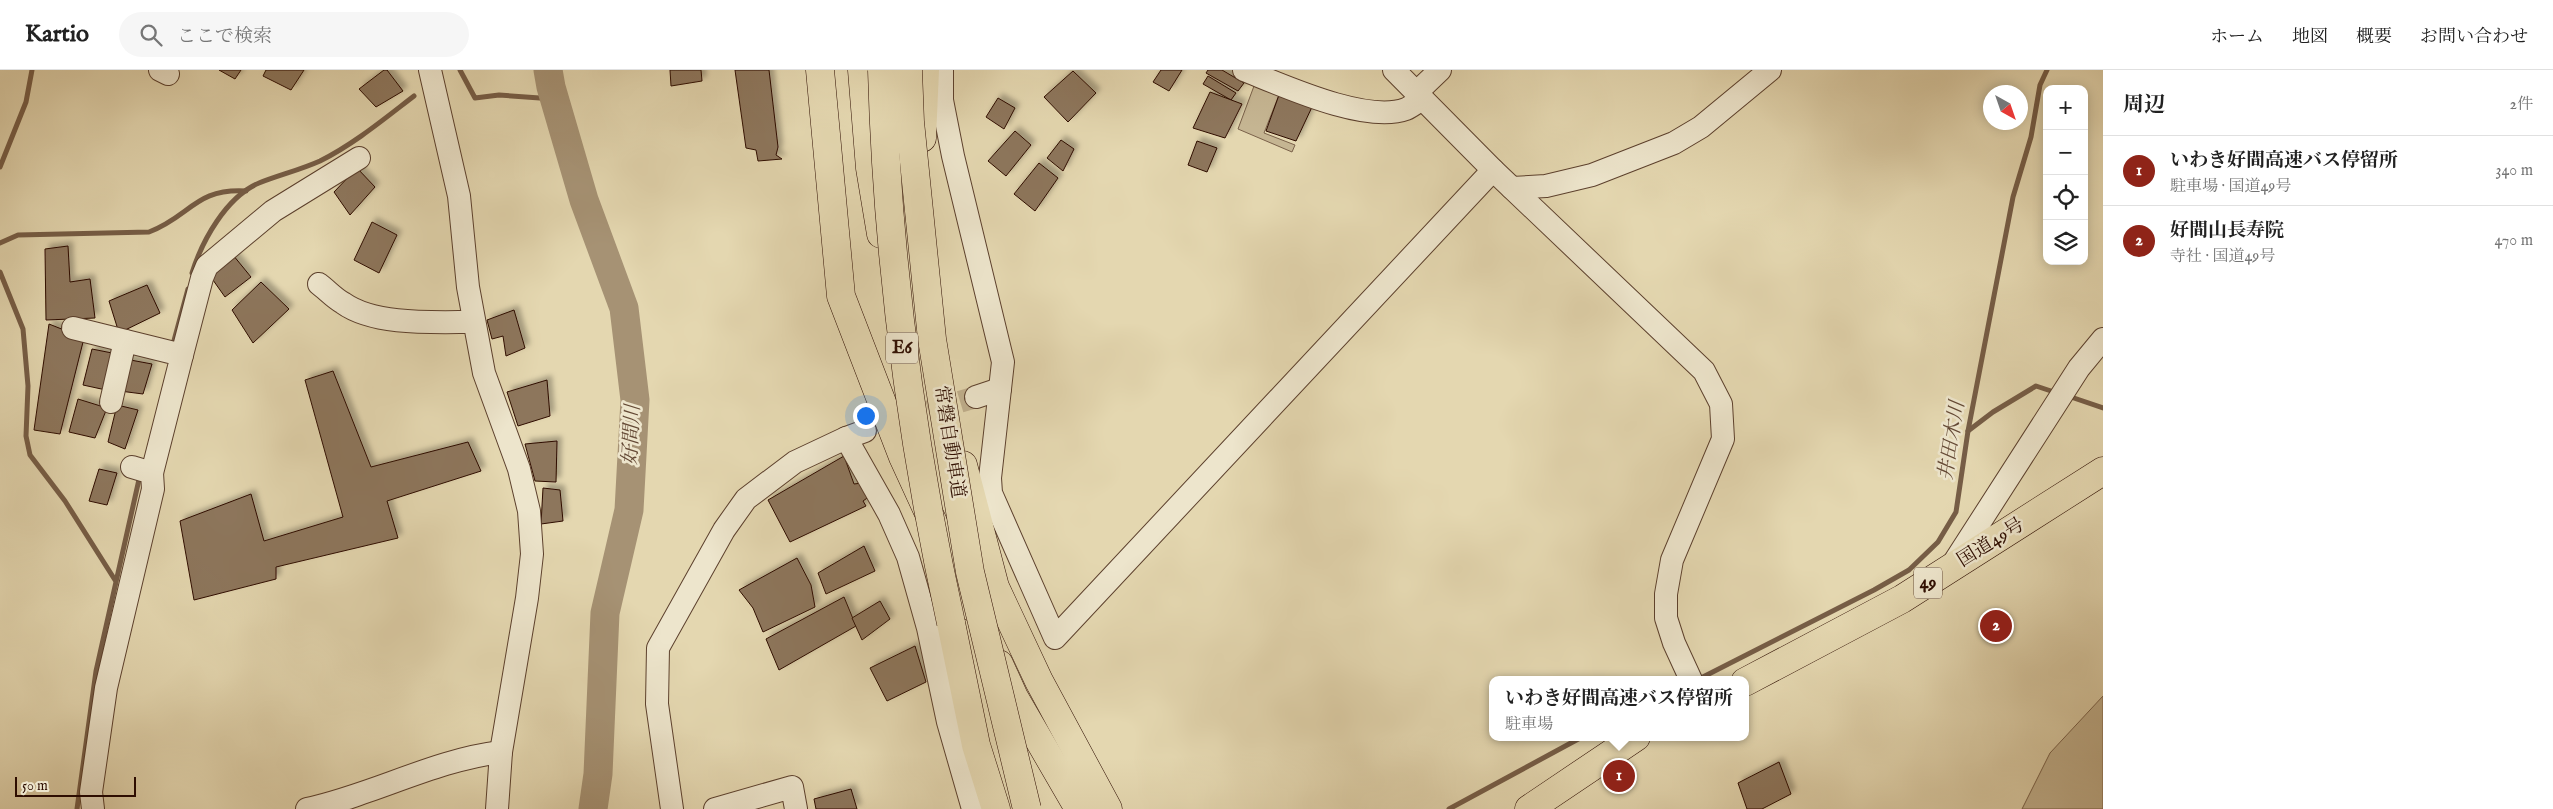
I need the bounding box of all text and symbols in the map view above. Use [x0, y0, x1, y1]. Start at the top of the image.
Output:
search box [119, 12, 469, 57]
text: Kartio [25, 19, 89, 50]
icon: search [137, 21, 165, 49]
text: ここで検索 [177, 25, 272, 49]
text: ホーム [2210, 26, 2264, 49]
text: 地図 [2292, 26, 2328, 49]
text: 概要 [2356, 26, 2392, 49]
text: お問い合わせ [2420, 26, 2528, 49]
north arrow [1983, 85, 2028, 130]
map controls [2043, 85, 2088, 265]
button: + [2043, 85, 2088, 130]
text: 周辺 [2123, 92, 2165, 119]
text: 2件 [2509, 95, 2533, 115]
button: − [2043, 130, 2088, 175]
text: いわき好間高速バス停留所 [2170, 149, 2398, 173]
text: 1 [2136, 161, 2142, 181]
text: 340 m [2495, 161, 2533, 181]
button: locate [2043, 175, 2088, 220]
text: 駐車場 · 国道49号 [2170, 177, 2291, 197]
text: 好間山長寿院 [2170, 219, 2284, 243]
button: layers [2043, 220, 2088, 265]
text: 2 [2135, 231, 2143, 251]
text: 470 m [2494, 231, 2533, 251]
text: 寺社 · 国道49号 [2170, 247, 2275, 267]
road number: E6 [886, 332, 918, 364]
street label: 常磐自動車道 [928, 384, 970, 500]
water label: 井田木川 [1933, 398, 1971, 482]
water label: 好間川 [618, 402, 646, 466]
your location [853, 403, 879, 429]
street label: 国道49号 [1953, 513, 2029, 573]
road number: 49 [1914, 568, 1942, 598]
pin: 2 [1980, 607, 2012, 645]
popup [1489, 676, 1749, 741]
text: いわき好間高速バス停留所 [1505, 687, 1733, 711]
text: 駐車場 [1505, 715, 1553, 735]
pin: 1 [1603, 757, 1635, 795]
scale bar [15, 774, 136, 797]
text: 50 m [22, 777, 48, 795]

